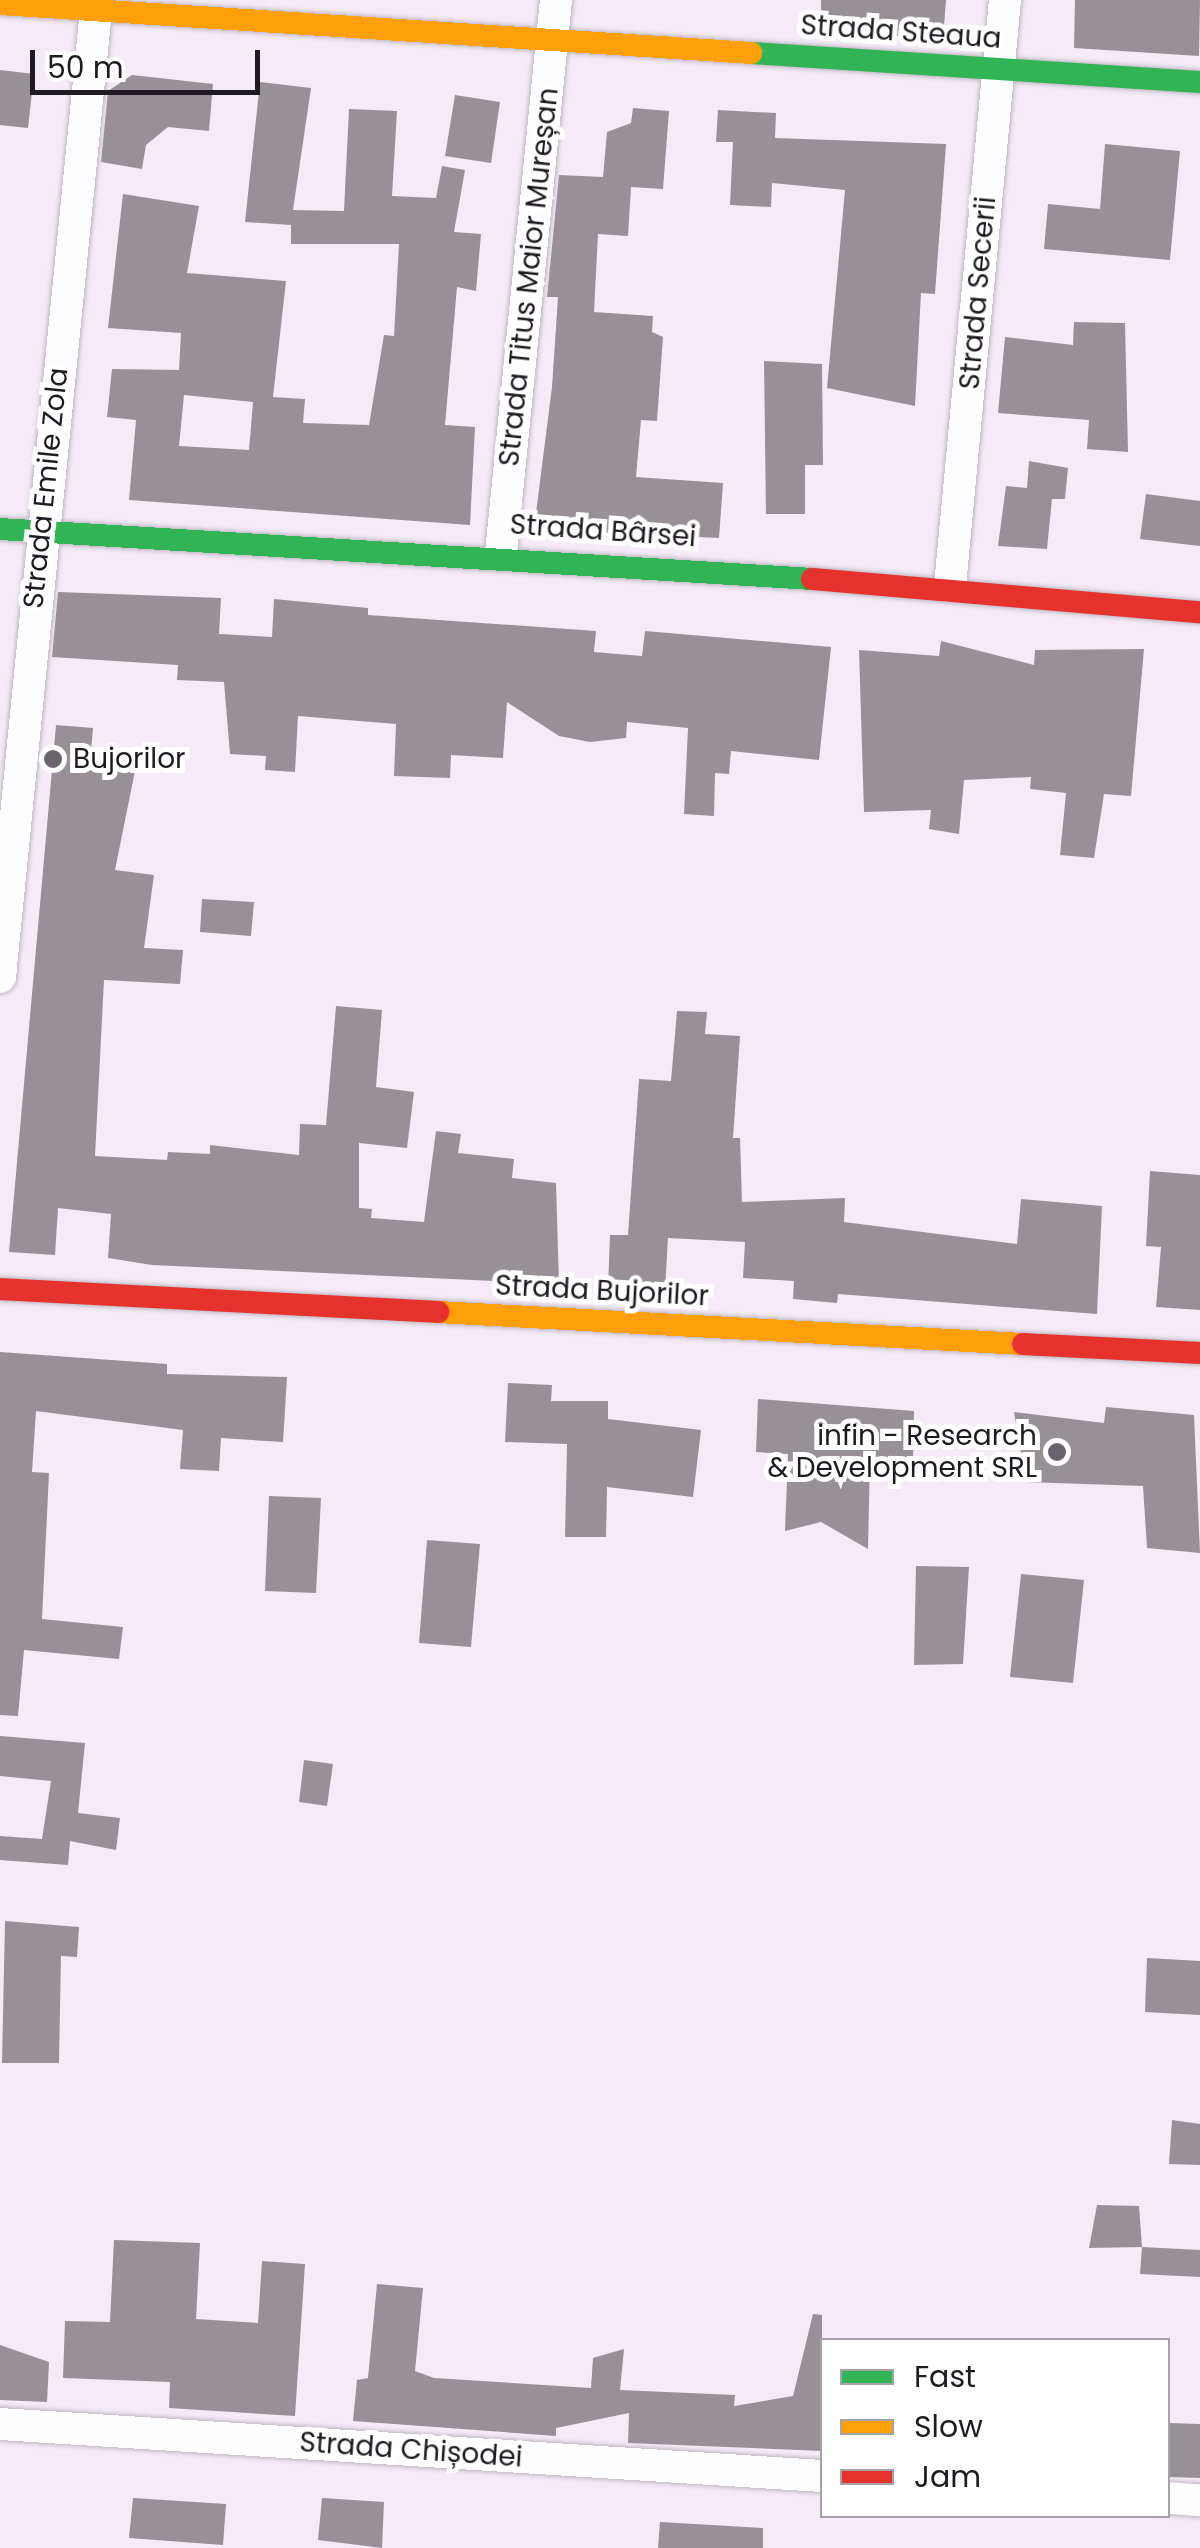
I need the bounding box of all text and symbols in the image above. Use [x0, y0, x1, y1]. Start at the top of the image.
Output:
street label: Strada Steaua [800, 8, 1002, 56]
scale bar [35, 30, 265, 92]
text: 50 m [47, 46, 124, 89]
street label: Strada Titus Maior Mureșan [492, 86, 566, 468]
street label: Strada Secerii [953, 195, 1003, 391]
street label: Strada Emile Zola [17, 366, 75, 610]
street label: Strada Bârsei [509, 508, 697, 554]
place label: Bujorilor [73, 742, 186, 776]
marker: Bujorilor [42, 748, 64, 770]
street label: Strada Bujorilor [494, 1269, 710, 1313]
place label: infin - Research & Development SRL [768, 1419, 1037, 1485]
marker: infin - Research & Development SRL [1046, 1441, 1068, 1463]
legend [820, 2338, 1170, 2518]
text: Fast [914, 2355, 976, 2398]
text: Slow [914, 2405, 983, 2448]
street label: Strada Chișodei [298, 2425, 524, 2475]
text: Jam [914, 2455, 981, 2498]

